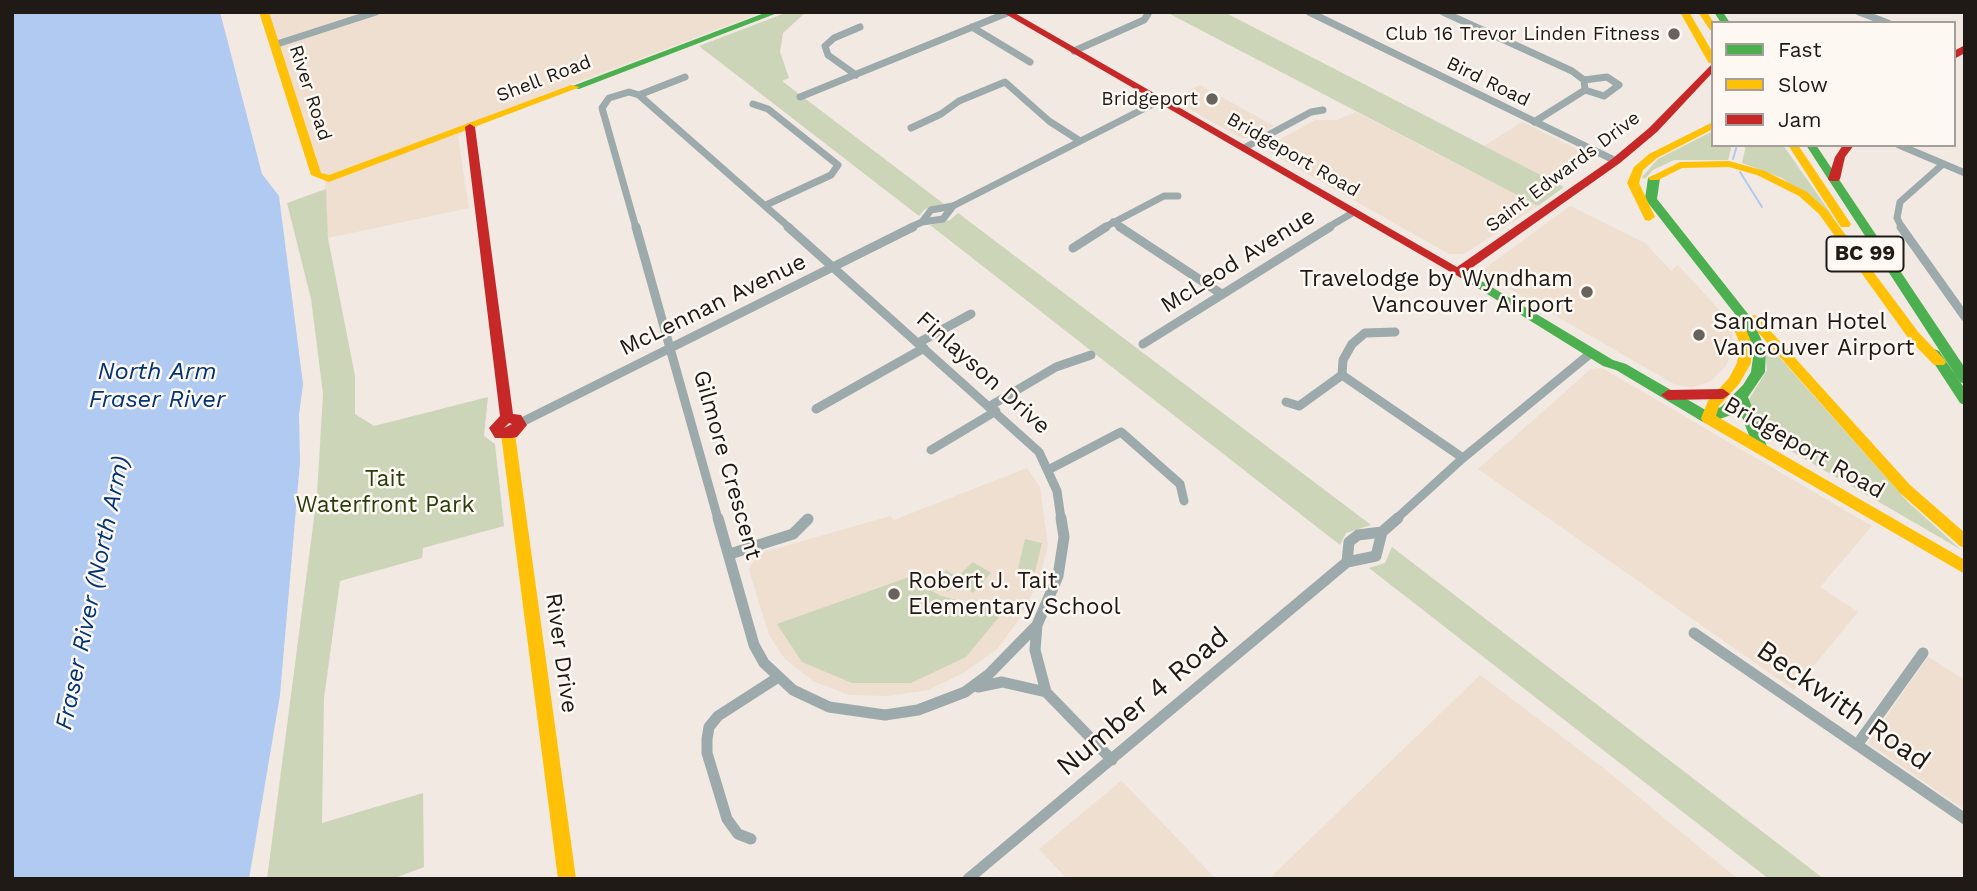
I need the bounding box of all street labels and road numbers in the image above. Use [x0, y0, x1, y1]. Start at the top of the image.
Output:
street label: River Road [284, 42, 336, 144]
street label: Shell Road [494, 51, 594, 107]
street label: Bird Road [1443, 52, 1533, 112]
street label: Saint Edwards Drive [1481, 107, 1645, 237]
street label: Bridgeport Road [1223, 108, 1363, 202]
street label: McLeod Avenue [1156, 203, 1320, 319]
road number: BC 99 [1826, 236, 1904, 272]
street label: McLennan Avenue [615, 248, 811, 362]
street label: Finlayson Drive [910, 306, 1056, 440]
street label: Gilmore Crescent [687, 367, 767, 563]
street label: Bridgeport Road [1719, 391, 1889, 505]
street label: River Drive [539, 591, 583, 715]
street label: Number 4 Road [1050, 620, 1236, 784]
street label: Beckwith Road [1750, 634, 1936, 778]

